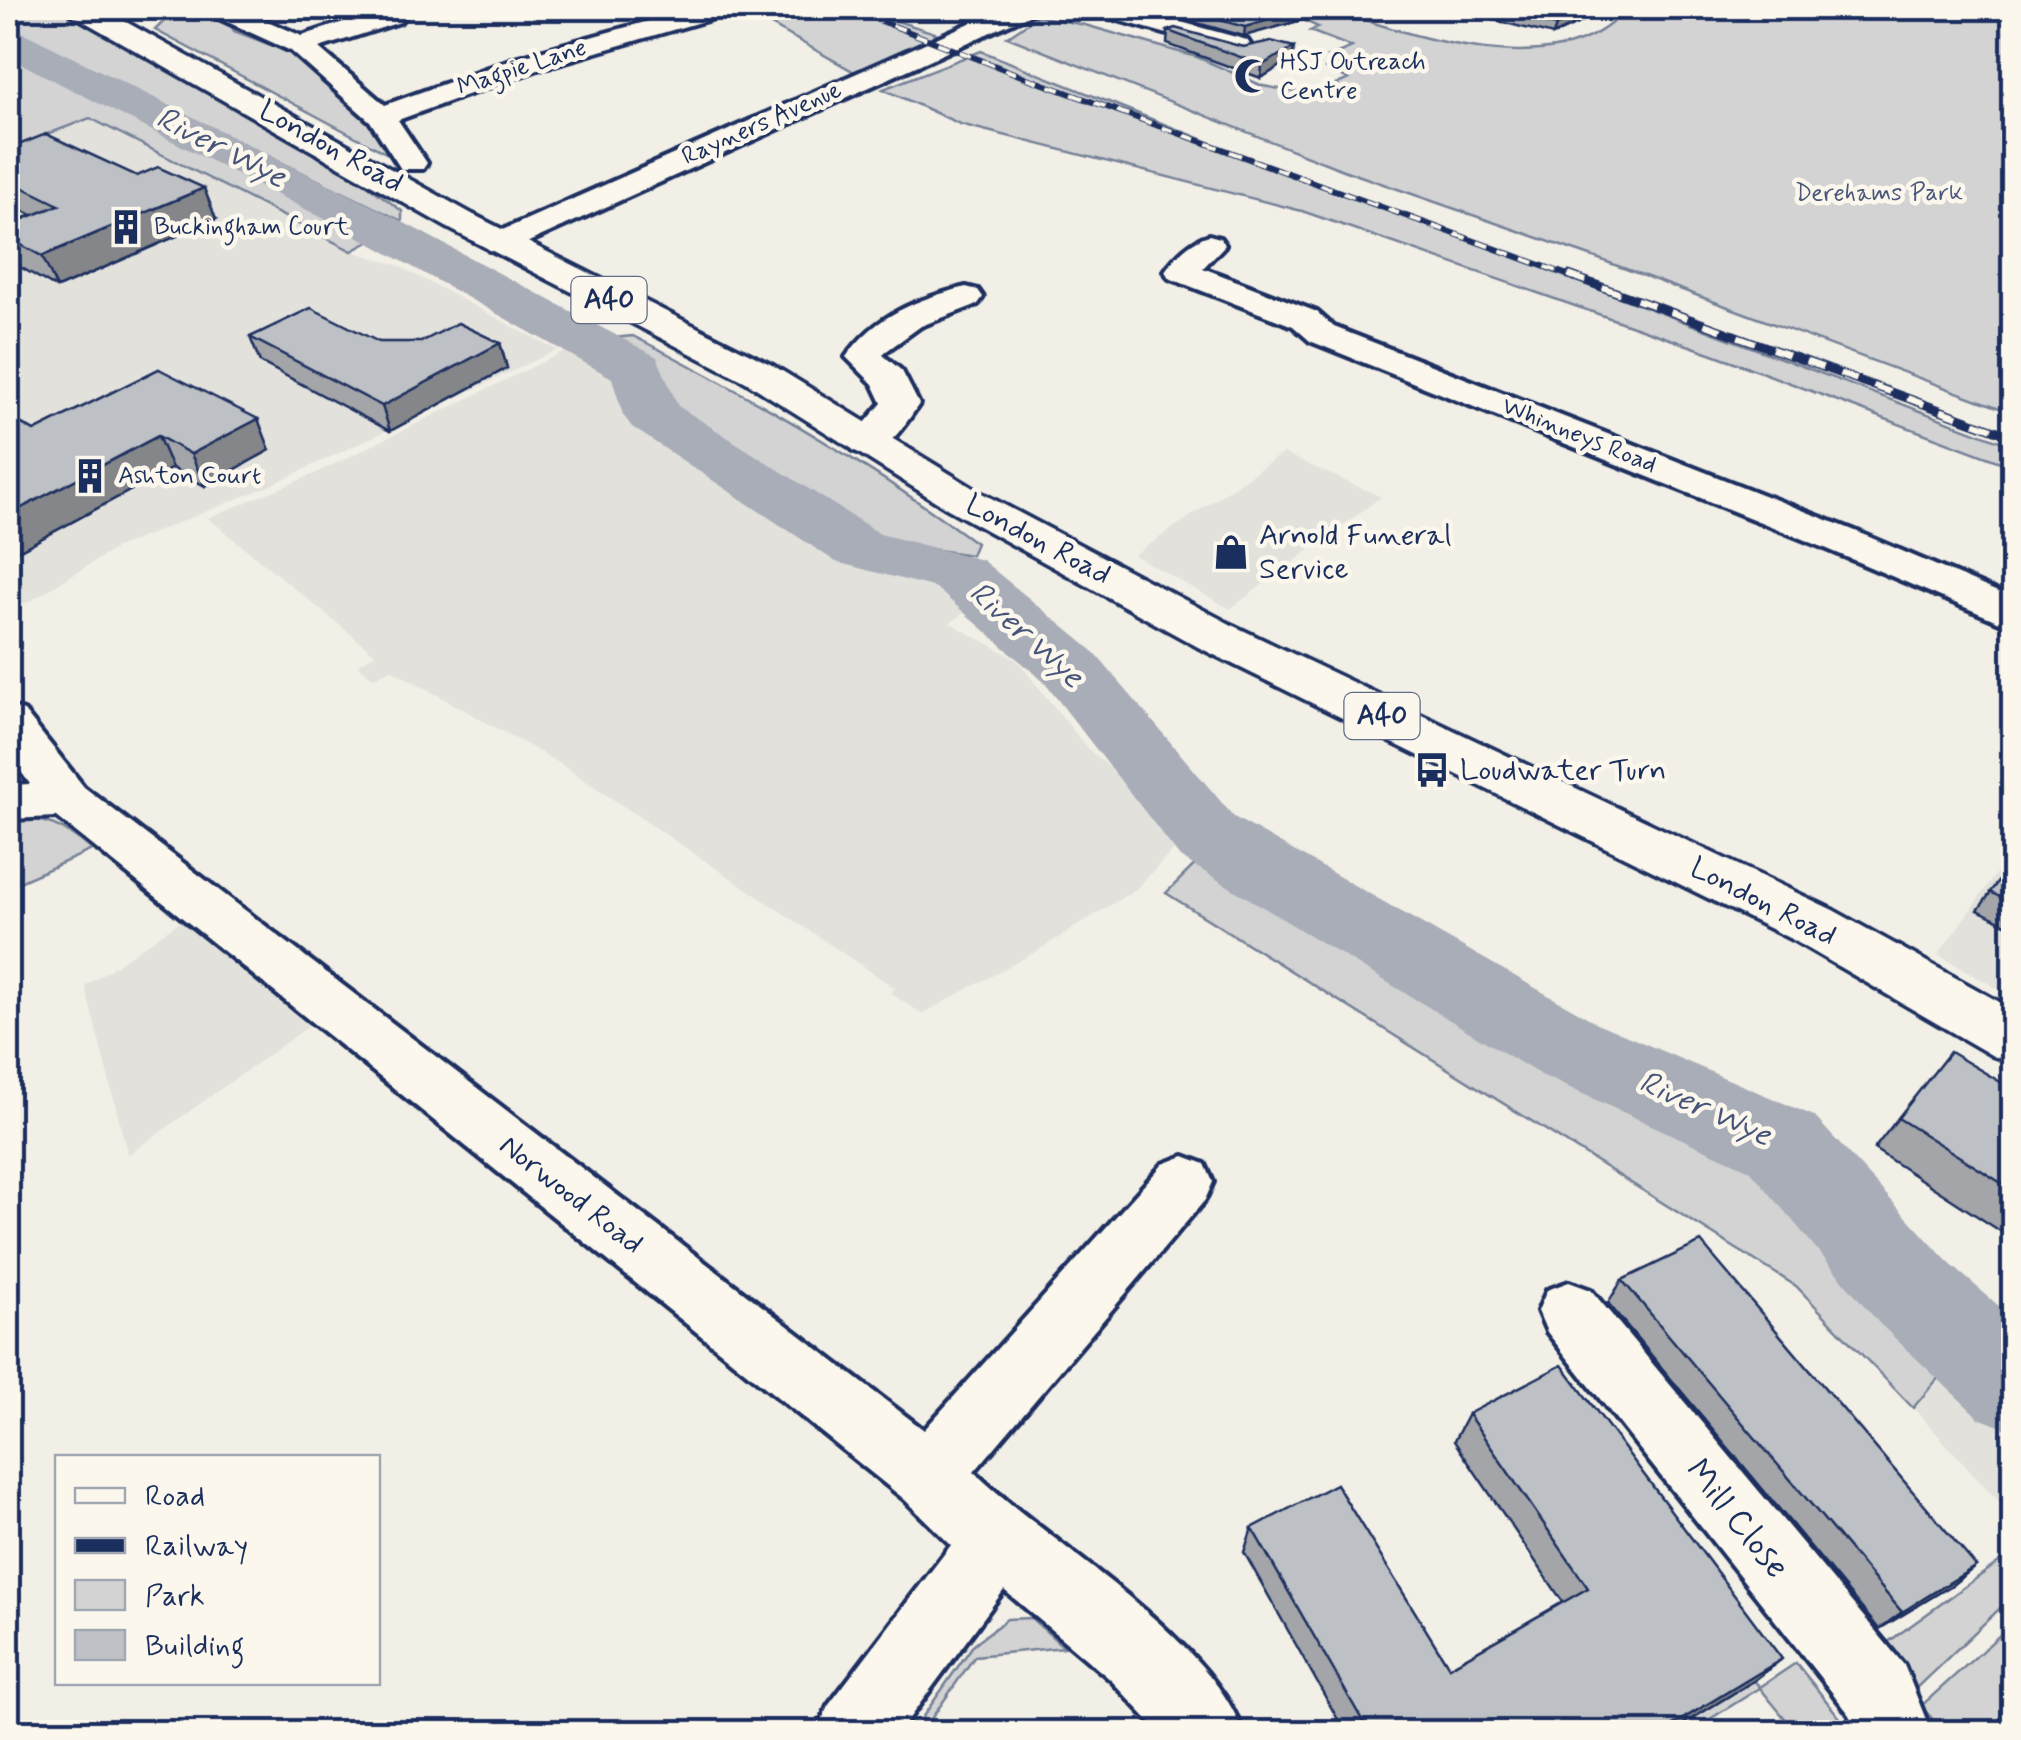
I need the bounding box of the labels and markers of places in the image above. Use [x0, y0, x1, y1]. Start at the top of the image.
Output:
place label: HSJ Outreach Centre [1280, 46, 1426, 108]
mosque icon: HSJ Outreach Centre [1233, 57, 1271, 95]
building icon: Buckingham Court [107, 208, 145, 246]
place label: Buckingham Court [154, 211, 349, 246]
building icon: Ashton Court [71, 457, 109, 495]
place label: Ashton Court [118, 460, 261, 493]
place label: Arnold Funeral Service [1259, 516, 1452, 589]
shop icon: Arnold Funeral Service [1212, 533, 1250, 571]
bus stop icon: Loudwater Turn [1413, 751, 1451, 789]
place label: Loudwater Turn [1460, 751, 1666, 790]

